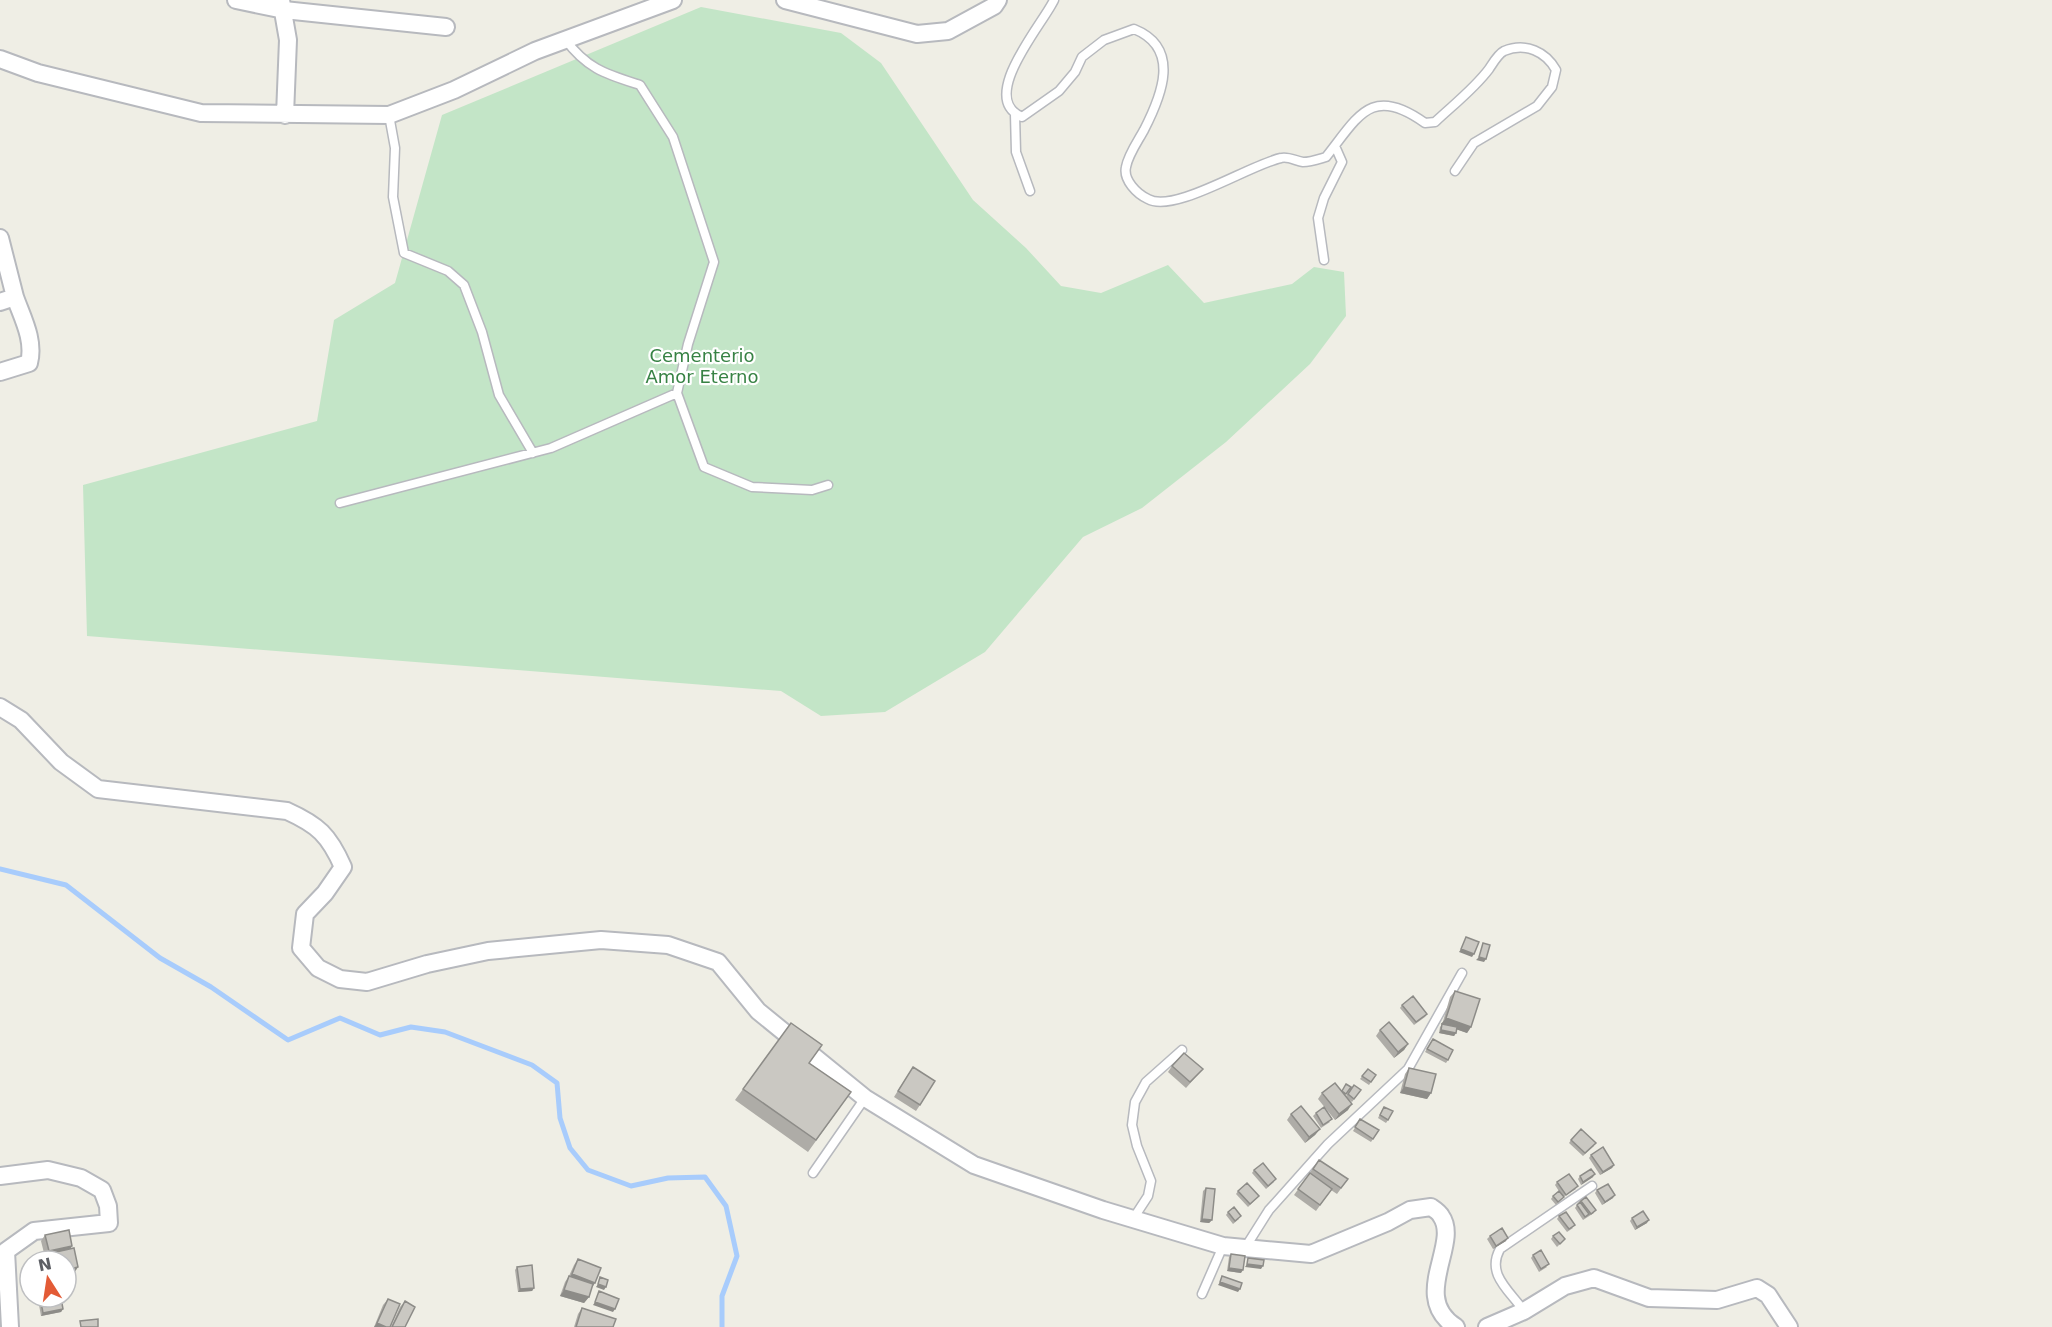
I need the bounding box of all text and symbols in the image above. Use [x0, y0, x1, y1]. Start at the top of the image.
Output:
park label: Cementerio Amor Eterno [646, 345, 759, 387]
north arrow [18, 1249, 78, 1309]
text: N [36, 1254, 54, 1276]

